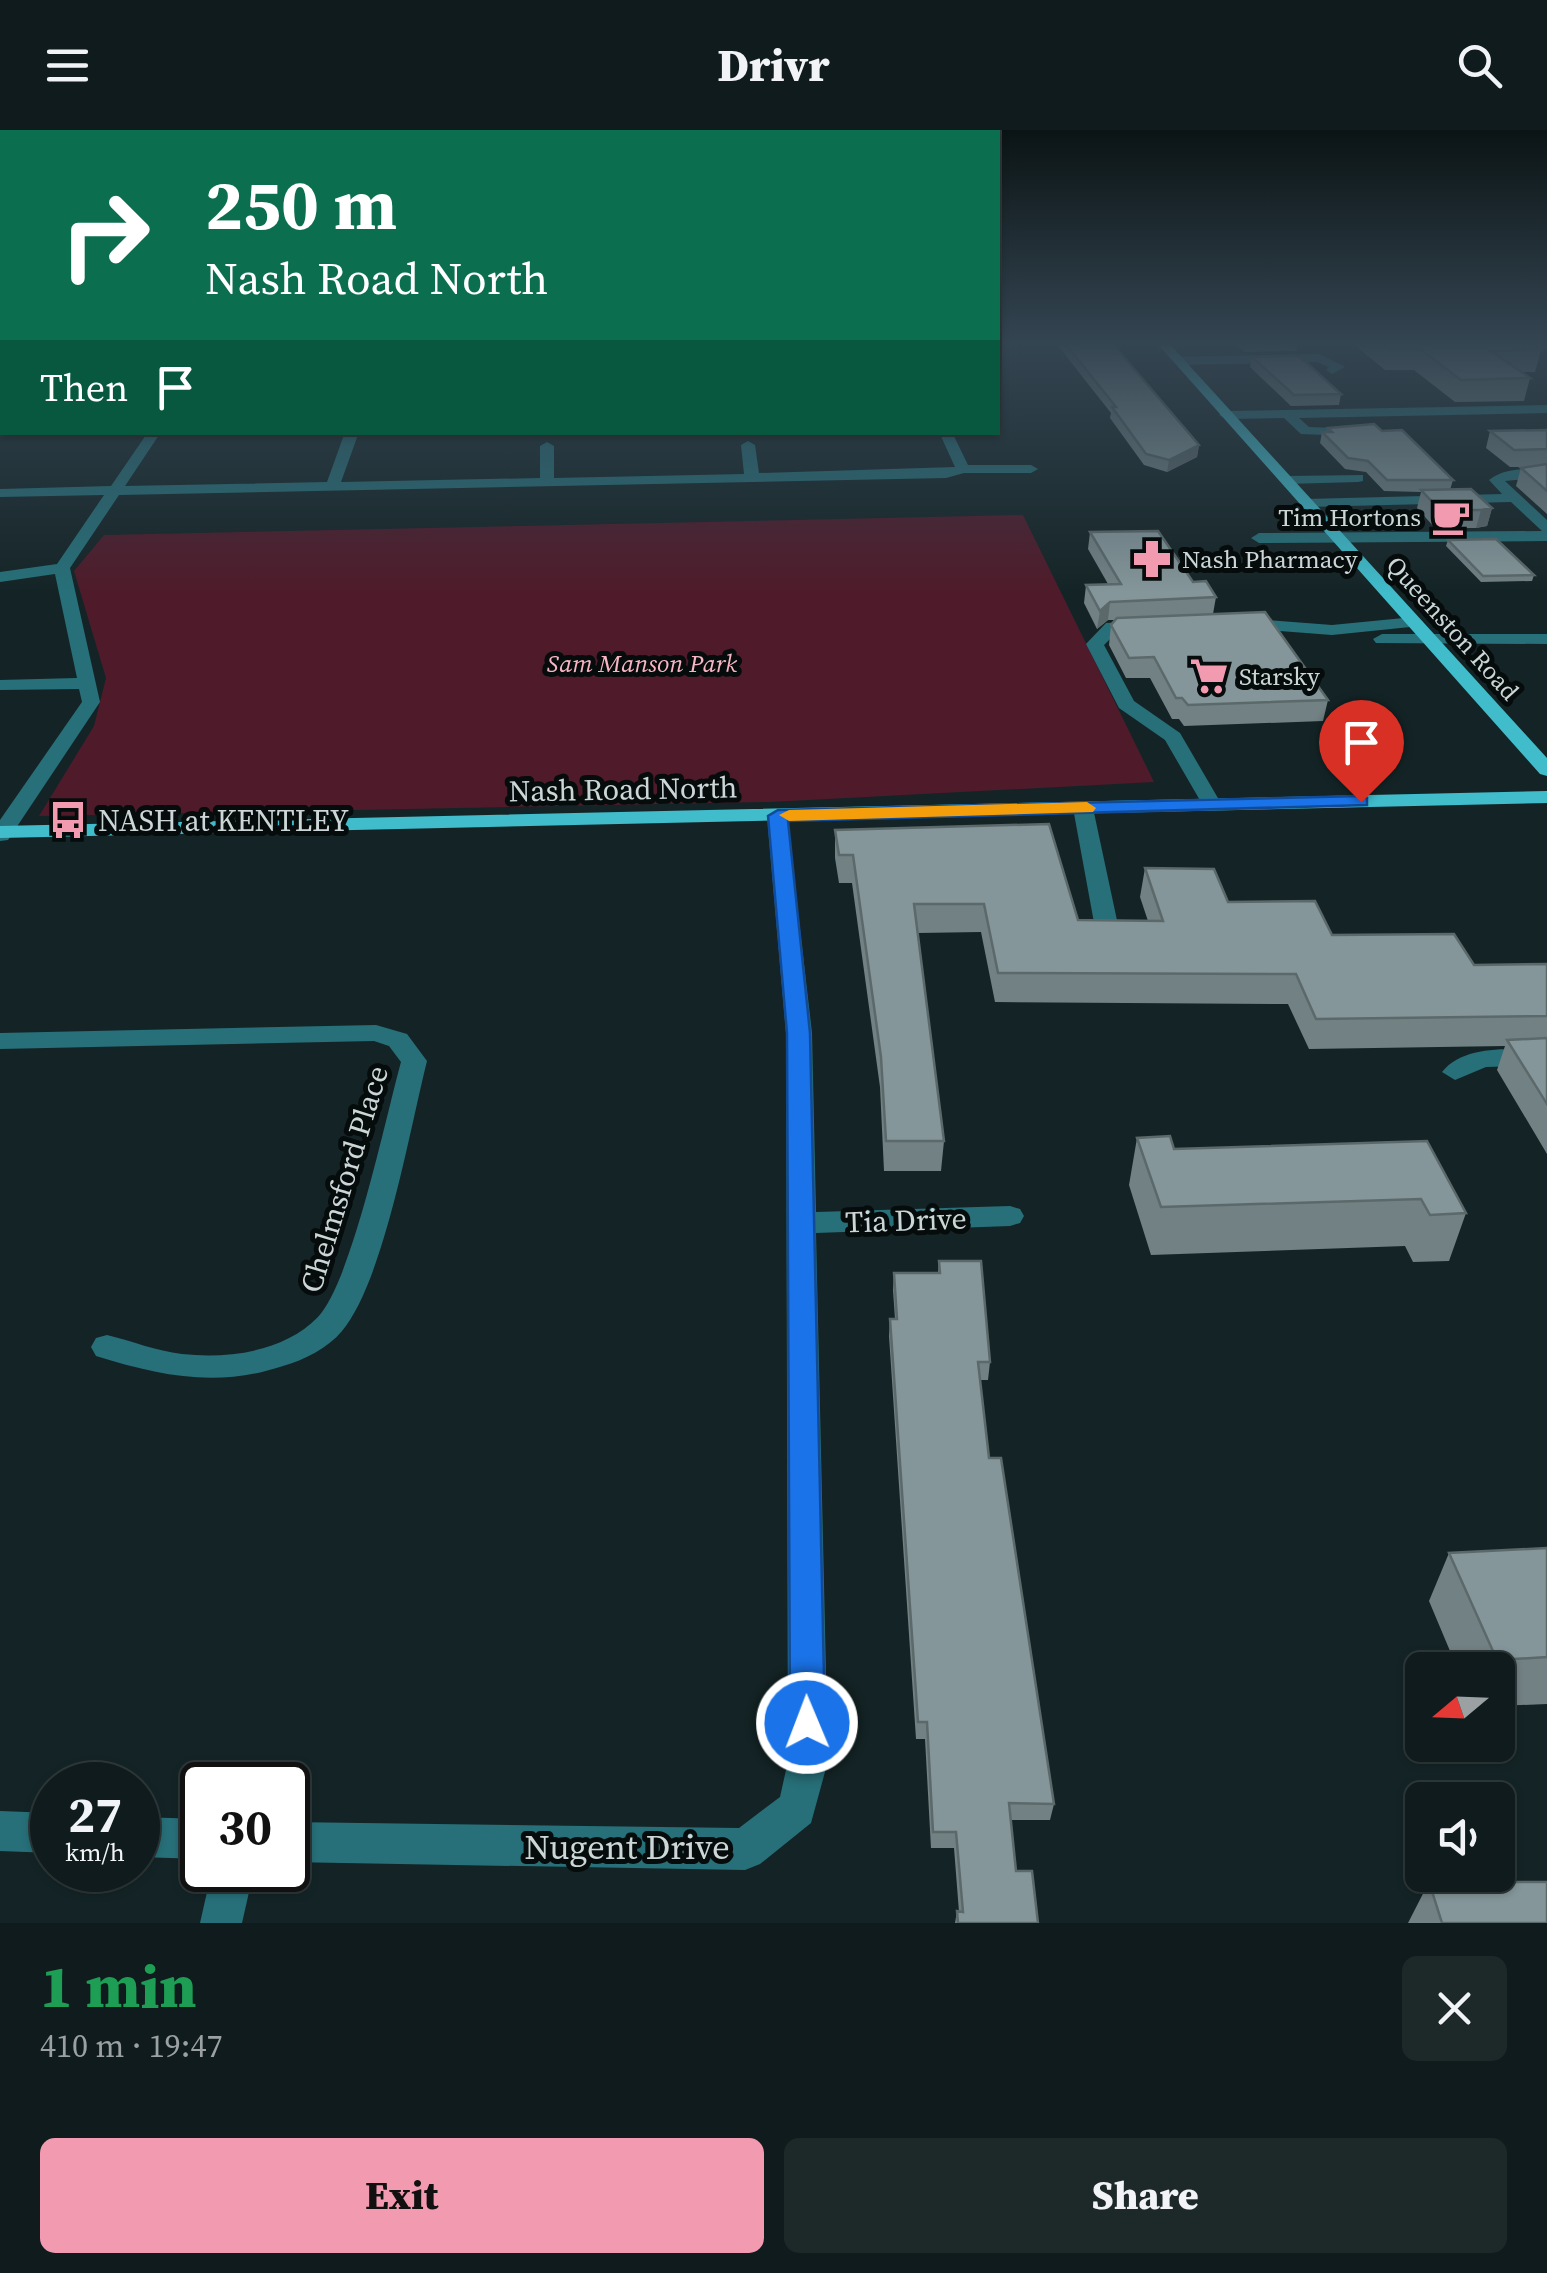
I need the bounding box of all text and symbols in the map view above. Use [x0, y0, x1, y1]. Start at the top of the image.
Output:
text: Drivr [717, 34, 830, 96]
icon: menu [40, 38, 95, 93]
icon: search [1452, 38, 1507, 93]
text: 250 m [205, 156, 397, 252]
icon: right [40, 170, 170, 300]
text: Nash Road North [205, 247, 548, 309]
icon: arrive [148, 360, 203, 415]
text: Then [40, 362, 128, 414]
cafe icon: Tim Hortons [1430, 496, 1472, 538]
place label: Tim Hortons [1278, 500, 1421, 534]
pharmacy icon: Nash Pharmacy [1131, 538, 1173, 580]
place label: Nash Pharmacy [1182, 542, 1358, 576]
street label: Queenston Road [1379, 549, 1527, 707]
park label: Sam Manson Park [547, 646, 737, 680]
supermarket icon: Starsky [1188, 655, 1230, 697]
place label: Starsky [1239, 659, 1320, 693]
pin [1319, 700, 1404, 803]
icon: arrive [1334, 715, 1389, 770]
street label: Nash Road North [508, 767, 738, 811]
bus stop icon: NASH at KENTLEY [47, 799, 89, 841]
place label: NASH at KENTLEY [98, 800, 349, 841]
street label: Chelmsford Place [290, 1060, 398, 1298]
street label: Tia Drive [844, 1197, 968, 1243]
north arrow [1405, 1652, 1515, 1762]
map controls [1405, 1652, 1515, 1892]
position arrow [755, 1671, 859, 1775]
speed limit sign: 30 [180, 1762, 310, 1892]
text: 27 [68, 1780, 122, 1849]
button: sound [1405, 1782, 1515, 1892]
street label: Nugent Drive [524, 1823, 730, 1871]
text: km/h [65, 1835, 125, 1869]
text: 1 min [40, 1945, 196, 2027]
button: close [1402, 1956, 1507, 2061]
text: 410 m · 19:47 [40, 2024, 222, 2068]
button: Exit [40, 2138, 764, 2253]
button: Share [784, 2138, 1507, 2253]

